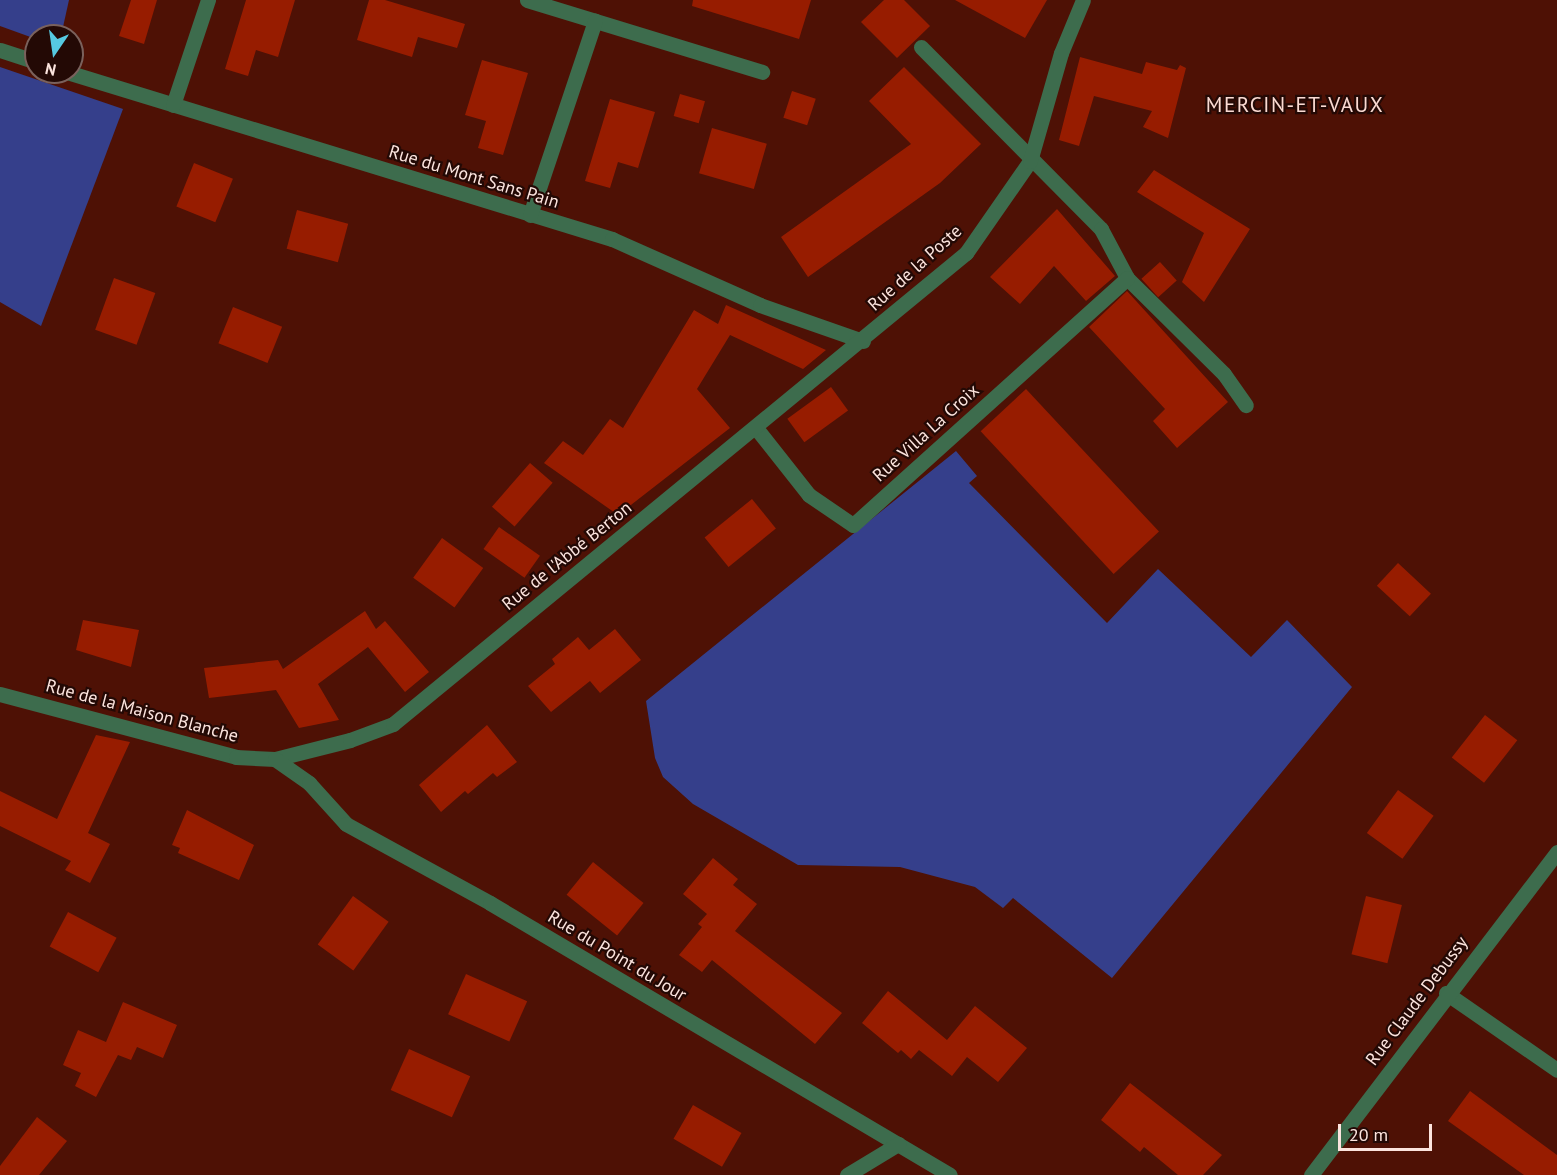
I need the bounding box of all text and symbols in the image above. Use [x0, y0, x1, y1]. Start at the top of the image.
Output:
north arrow [24, 24, 84, 84]
text: N [43, 59, 58, 81]
district label: MERCIN-ET-VAUX [1206, 92, 1384, 118]
street label: Rue du Mont Sans Pain [386, 141, 562, 213]
street label: Rue de la Poste [864, 220, 966, 316]
street label: Rue Villa La Croix [868, 379, 984, 487]
street label: Rue de l'Abbé Berton [498, 497, 636, 615]
street label: Rue de la Maison Blanche [43, 675, 241, 747]
street label: Rue du Point du Jour [544, 906, 690, 1006]
street label: Rue Claude Debussy [1361, 932, 1473, 1070]
scale bar [1341, 1112, 1436, 1150]
text: 20 m [1349, 1123, 1388, 1146]

